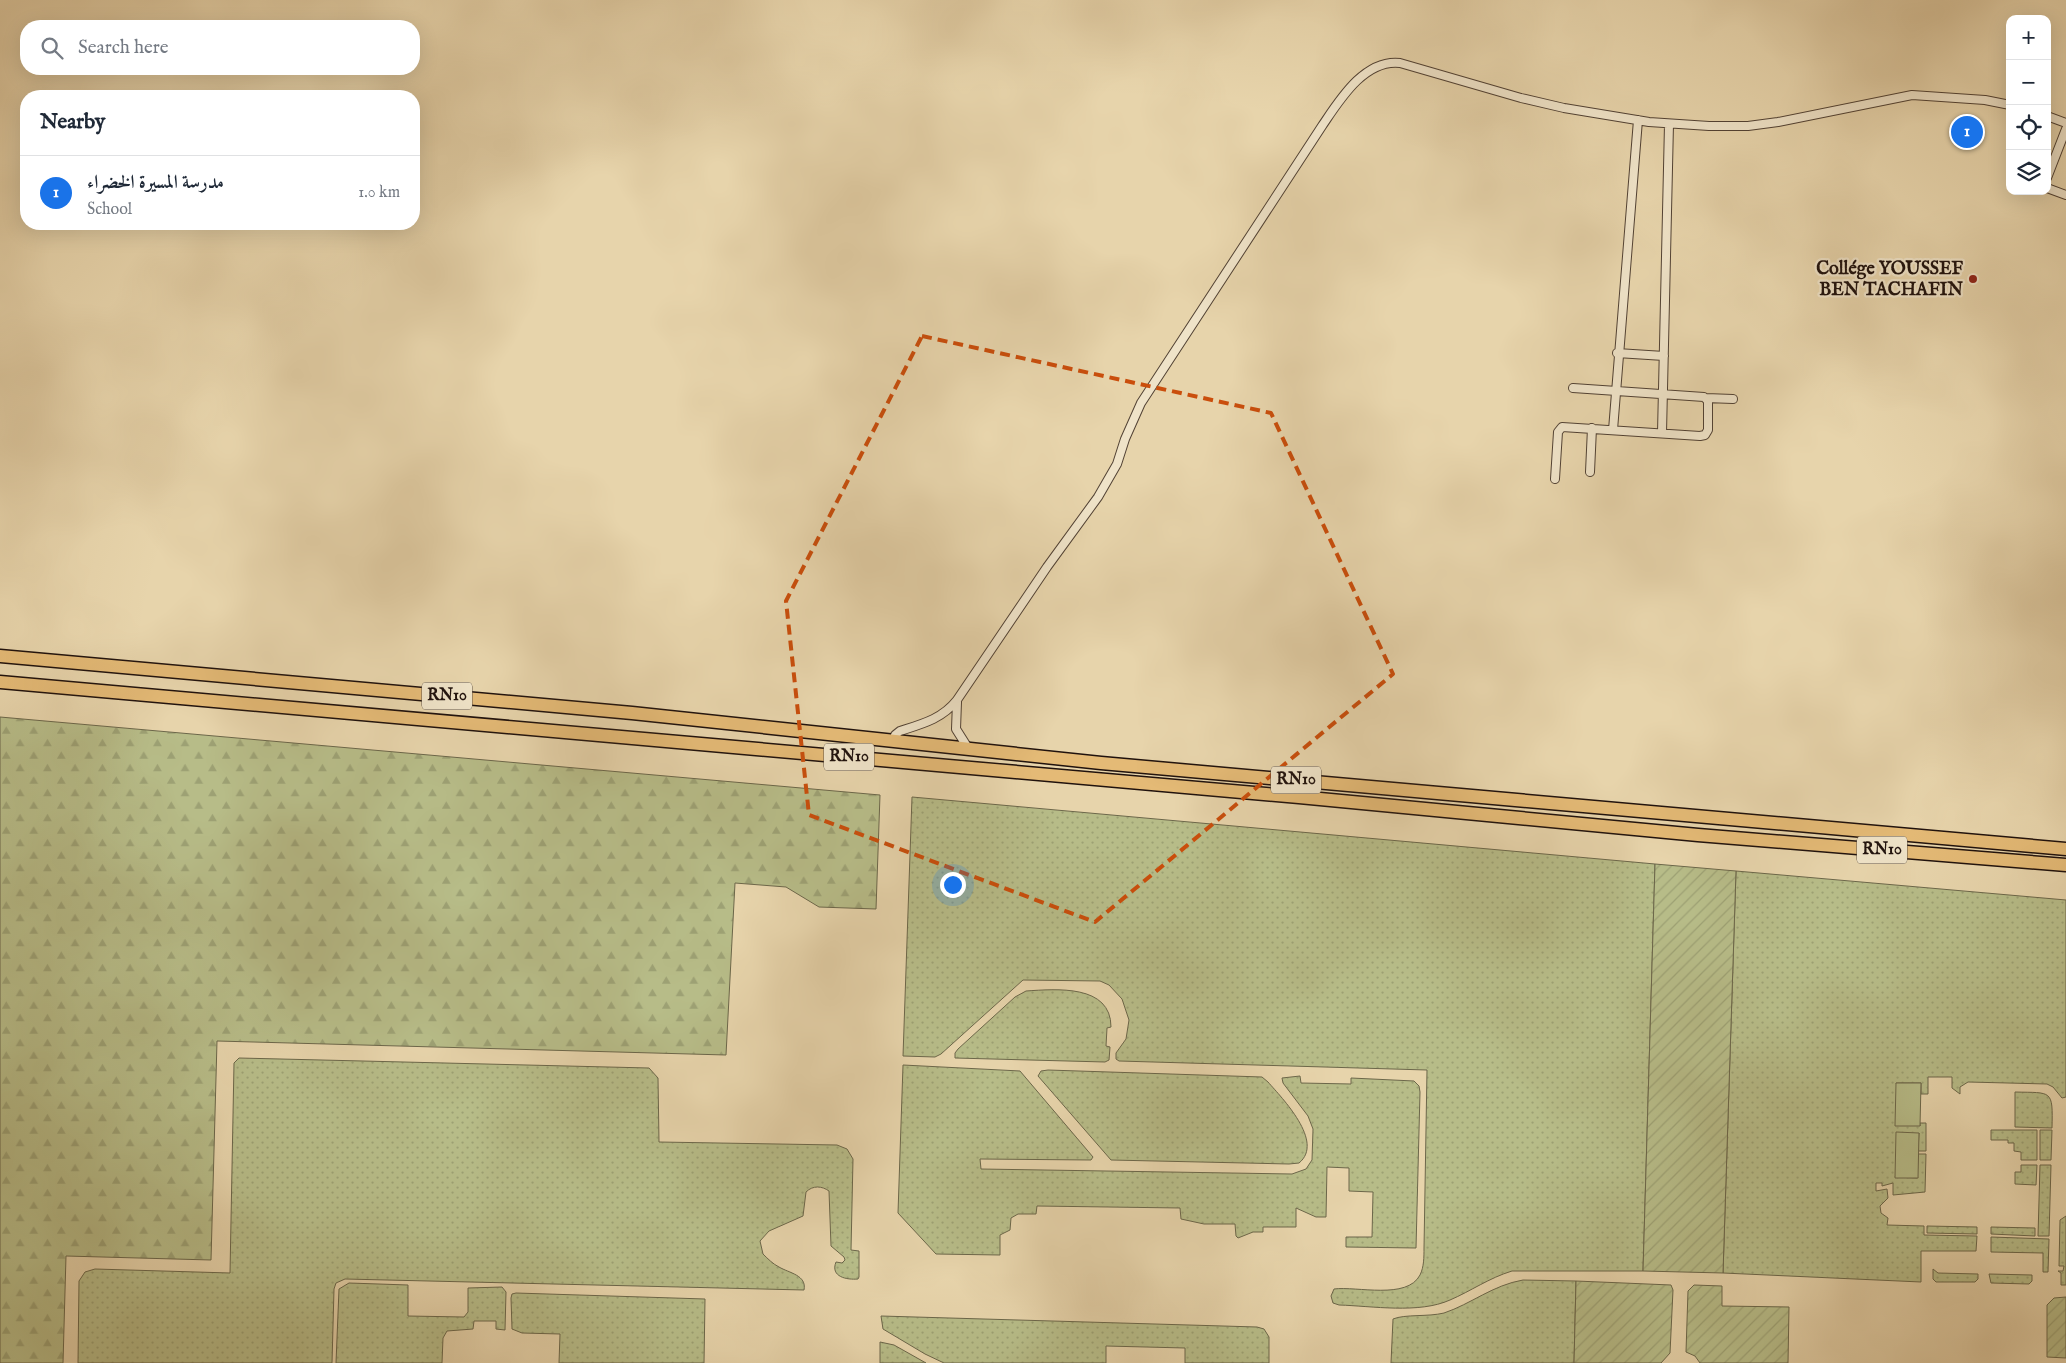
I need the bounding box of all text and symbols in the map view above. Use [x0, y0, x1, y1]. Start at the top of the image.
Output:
map controls [2006, 15, 2051, 195]
button: + [2006, 15, 2051, 60]
search box [20, 20, 420, 75]
icon: search [38, 34, 66, 62]
text: Search here [78, 36, 169, 60]
button: − [2006, 60, 2051, 105]
button: locate [2006, 105, 2051, 150]
text: Nearby [40, 109, 105, 136]
pin: 1 [1951, 113, 1983, 151]
button: layers [2006, 150, 2051, 195]
text: مدرسة المسيرة الخضراء [87, 171, 224, 195]
text: 1 [53, 183, 59, 203]
text: 1.0 km [358, 183, 400, 203]
text: School [87, 200, 132, 220]
place label: Collége YOUSSEF BEN TACHAFIN [1816, 258, 1964, 302]
marker: Collége YOUSSEF BEN TACHAFIN [1967, 273, 1979, 285]
road number: RN10 [422, 682, 472, 709]
road number: RN10 [824, 744, 874, 770]
road number: RN10 [1271, 766, 1321, 794]
road number: RN10 [1857, 836, 1907, 864]
your location [940, 872, 966, 898]

